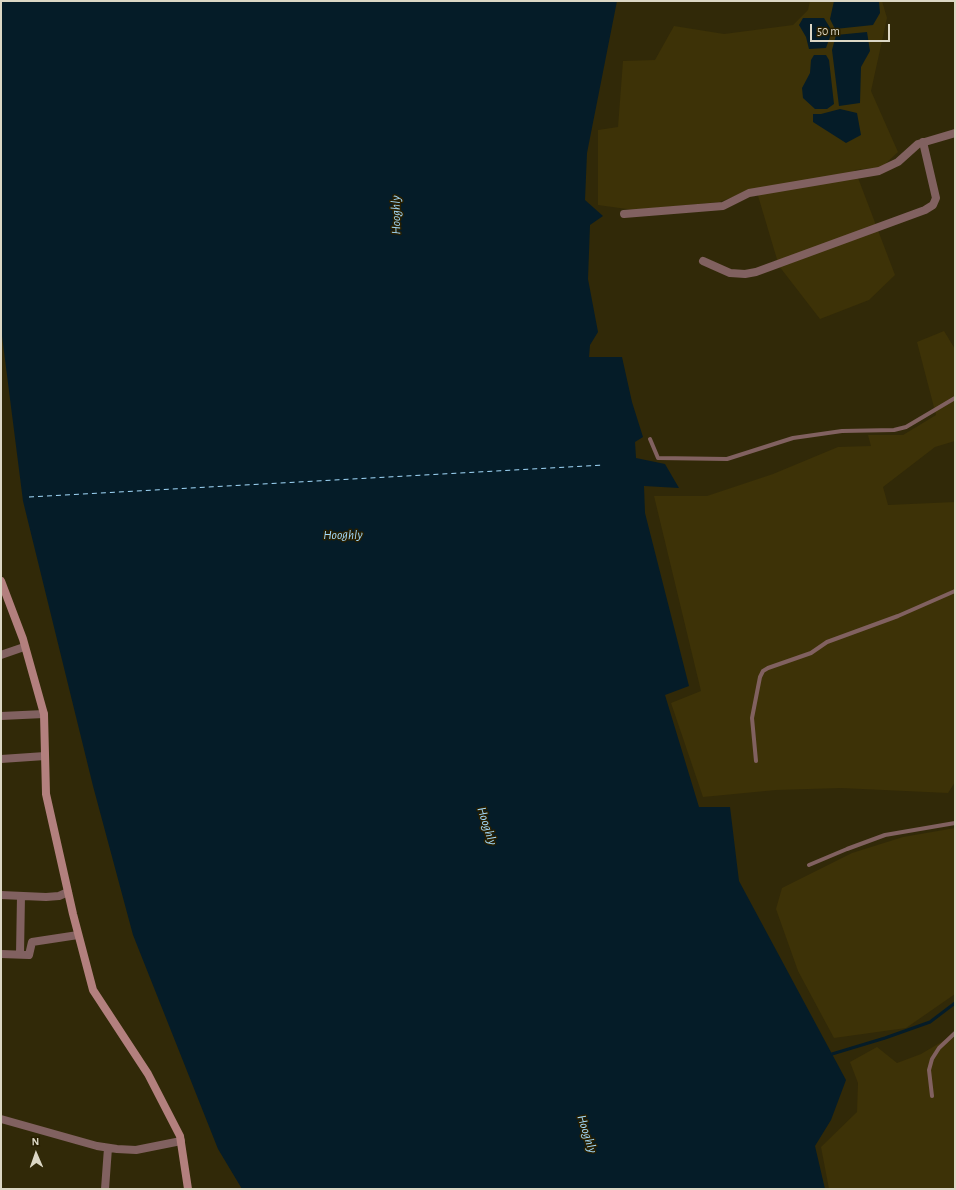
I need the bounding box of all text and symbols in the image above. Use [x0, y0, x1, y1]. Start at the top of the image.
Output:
scale bar [812, 16, 892, 42]
text: 50 m [817, 25, 840, 37]
water label: Hooghly [388, 195, 404, 235]
water label: Hooghly [323, 527, 363, 543]
water label: Hooghly [474, 805, 500, 847]
water label: Hooghly [574, 1113, 600, 1155]
north arrow [16, 1134, 56, 1174]
text: N [32, 1136, 40, 1147]

